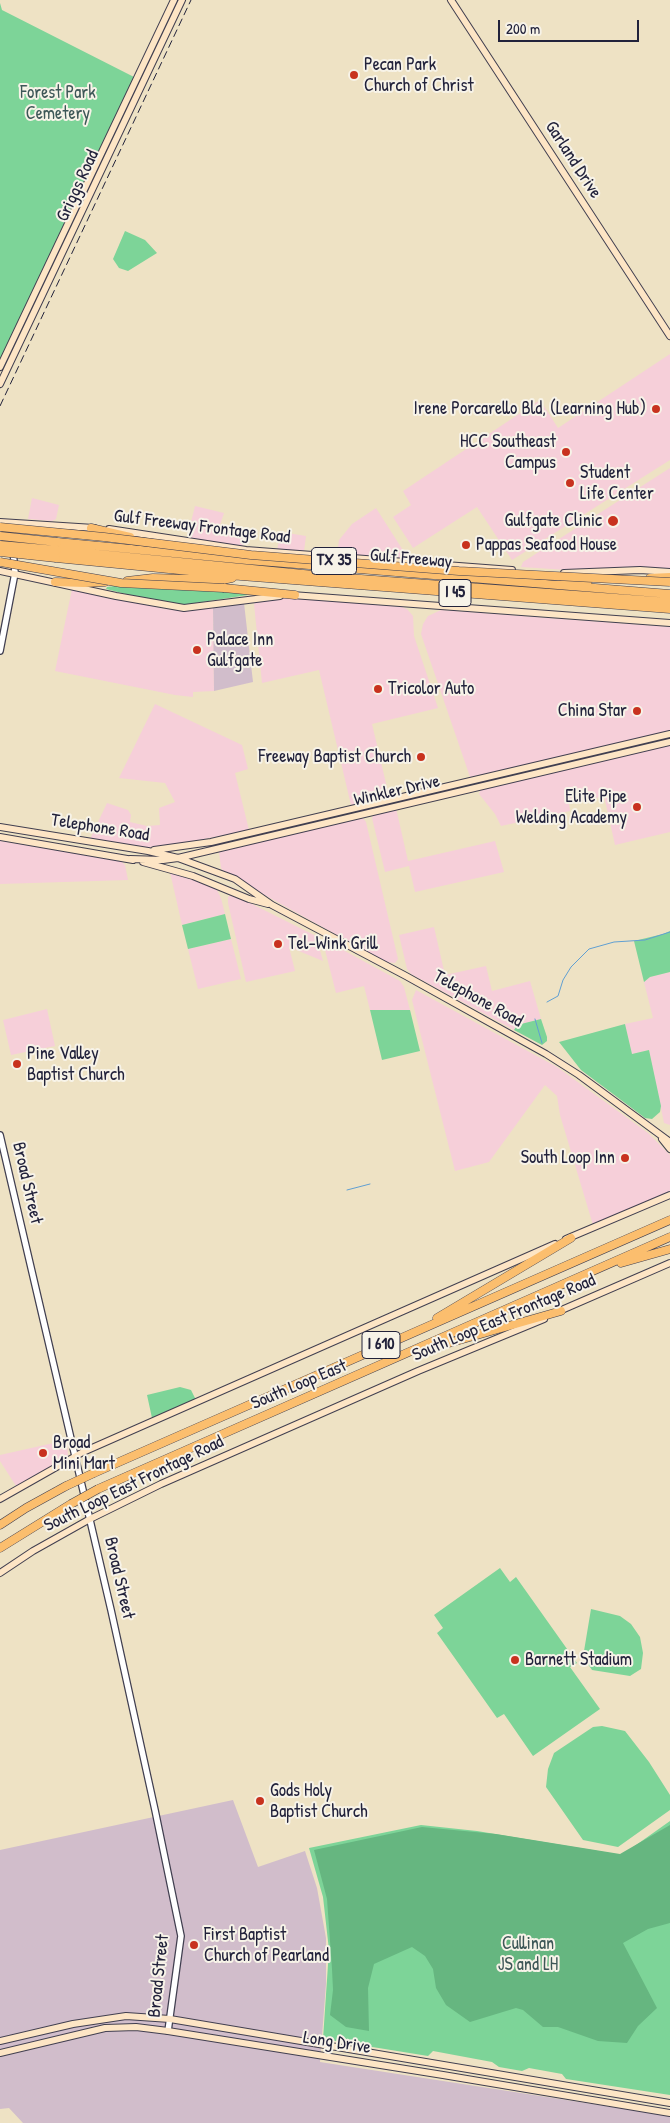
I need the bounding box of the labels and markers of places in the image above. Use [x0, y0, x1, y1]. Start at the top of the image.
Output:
place label: Pecan Park Church of Christ [364, 54, 474, 96]
marker: Pecan Park Church of Christ [348, 69, 360, 81]
place label: Irene Porcarello Bld, (Learning Hub) [413, 398, 646, 420]
marker: Irene Porcarello Bld, (Learning Hub) [650, 403, 662, 415]
place label: HCC Southeast Campus [460, 431, 556, 474]
marker: HCC Southeast Campus [560, 446, 572, 458]
place label: Student Life Center [580, 462, 654, 504]
marker: Student Life Center [564, 477, 576, 489]
place label: Gulfgate Clinic [505, 510, 602, 532]
marker: Gulfgate Clinic [606, 514, 620, 528]
place label: Pappas Seafood House [476, 534, 617, 556]
marker: Pappas Seafood House [460, 539, 472, 551]
place label: Palace Inn Gulfgate [207, 629, 273, 672]
marker: Palace Inn Gulfgate [191, 644, 203, 656]
place label: Tricolor Auto [388, 678, 474, 700]
marker: Tricolor Auto [372, 683, 384, 695]
place label: China Star [558, 700, 627, 722]
marker: China Star [631, 705, 643, 717]
place label: Freeway Baptist Church [258, 746, 411, 768]
marker: Freeway Baptist Church [415, 751, 427, 763]
place label: Elite Pipe Welding Academy [516, 786, 627, 829]
marker: Elite Pipe Welding Academy [631, 801, 643, 813]
place label: Tel-Wink Grill [288, 933, 378, 955]
marker: Tel-Wink Grill [272, 938, 284, 950]
place label: Pine Valley Baptist Church [27, 1043, 124, 1086]
marker: Pine Valley Baptist Church [11, 1058, 23, 1070]
place label: South Loop Inn [521, 1147, 615, 1169]
marker: South Loop Inn [619, 1152, 631, 1164]
place label: Broad Mini Mart [53, 1432, 115, 1475]
marker: Broad Mini Mart [37, 1447, 49, 1459]
place label: Barnett Stadium [525, 1649, 632, 1671]
marker: Barnett Stadium [509, 1654, 521, 1666]
place label: Gods Holy Baptist Church [270, 1780, 367, 1822]
marker: Gods Holy Baptist Church [254, 1795, 266, 1807]
place label: First Baptist Church of Pearland [204, 1924, 329, 1966]
marker: First Baptist Church of Pearland [188, 1939, 200, 1951]

